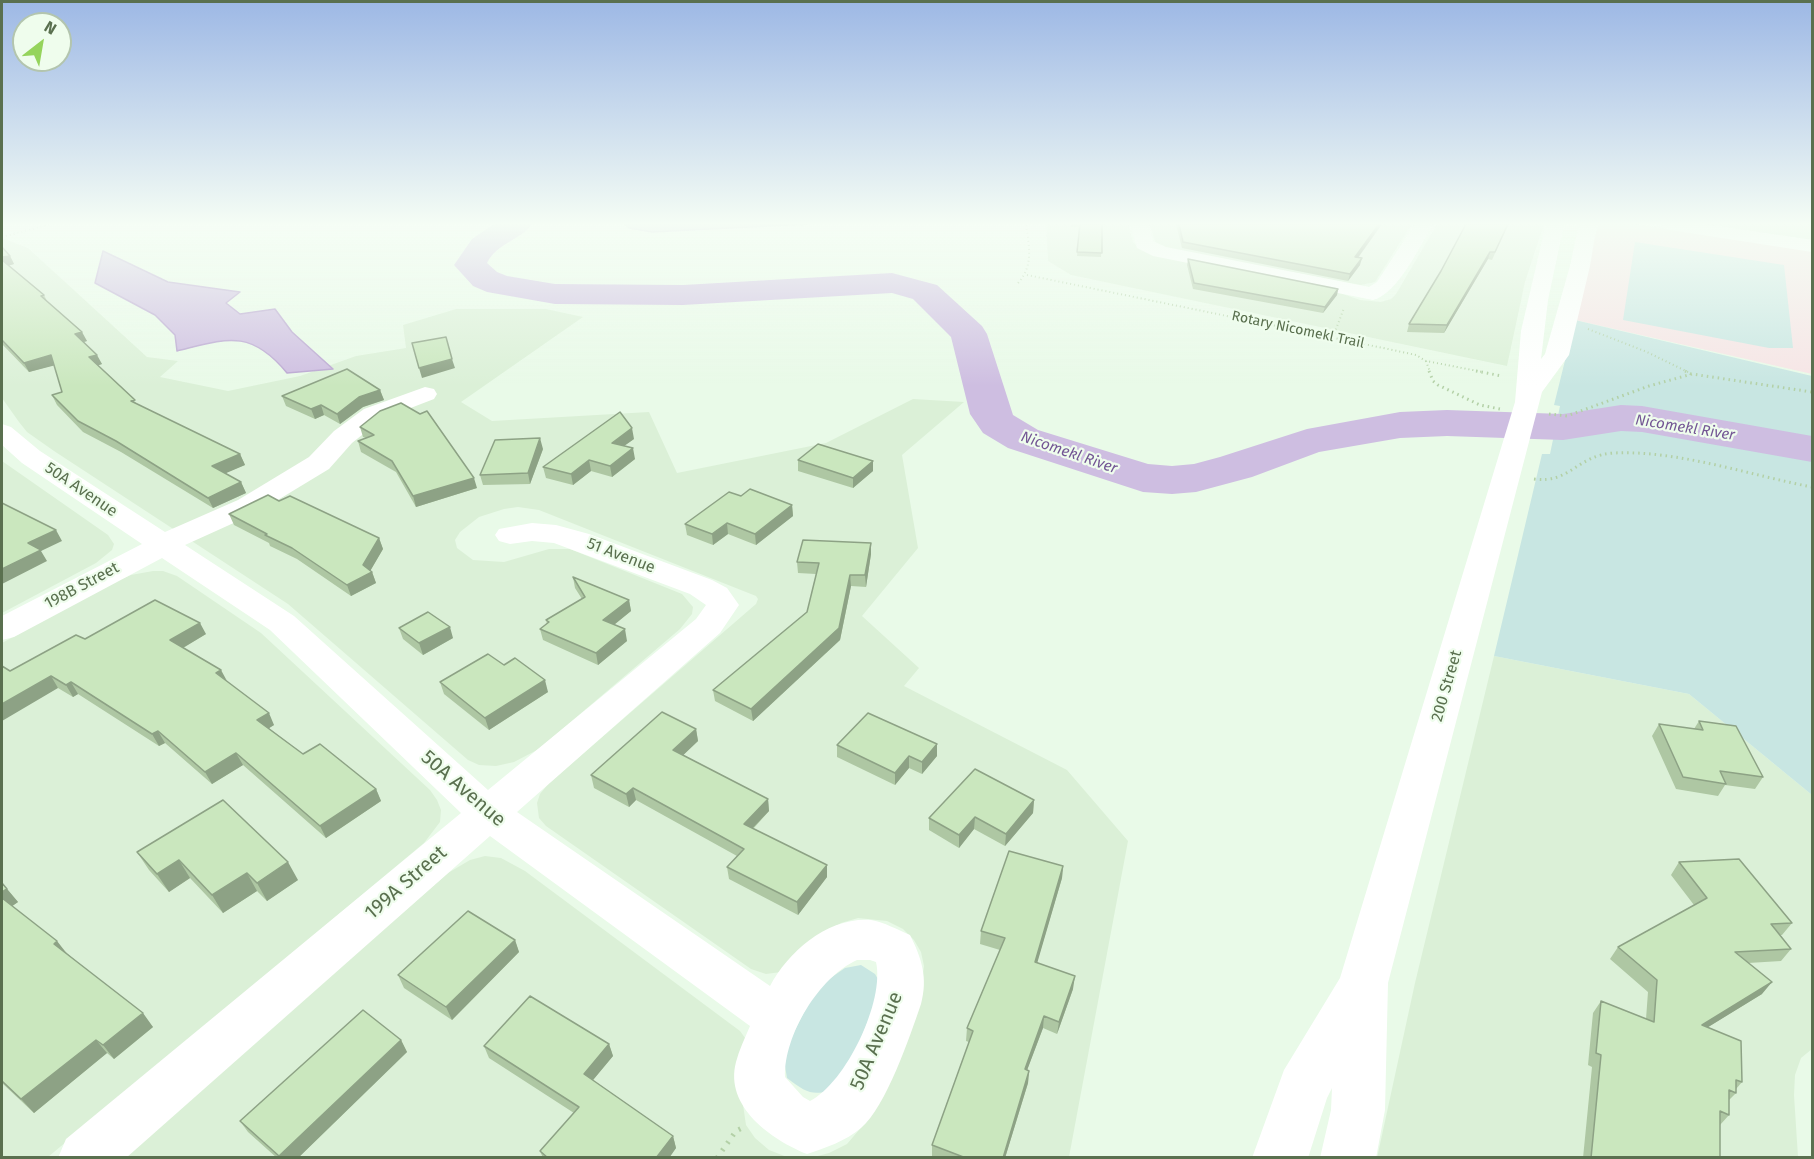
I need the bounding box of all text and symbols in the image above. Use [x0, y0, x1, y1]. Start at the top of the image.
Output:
north arrow [12, 12, 72, 72]
text: N [41, 17, 60, 39]
street label: Rotary Nicomekl Trail [1230, 308, 1366, 352]
water label: Nicomekl River [1634, 411, 1736, 445]
water label: Nicomekl River [1019, 428, 1119, 478]
street label: 50A Avenue [41, 459, 121, 521]
street label: 51 Avenue [584, 534, 658, 578]
street label: 198B Street [42, 558, 122, 614]
street label: 200 Street [1428, 648, 1466, 724]
street label: 50A Avenue [416, 746, 510, 832]
street label: 199A Street [360, 841, 452, 925]
street label: 50A Avenue [846, 988, 908, 1094]

